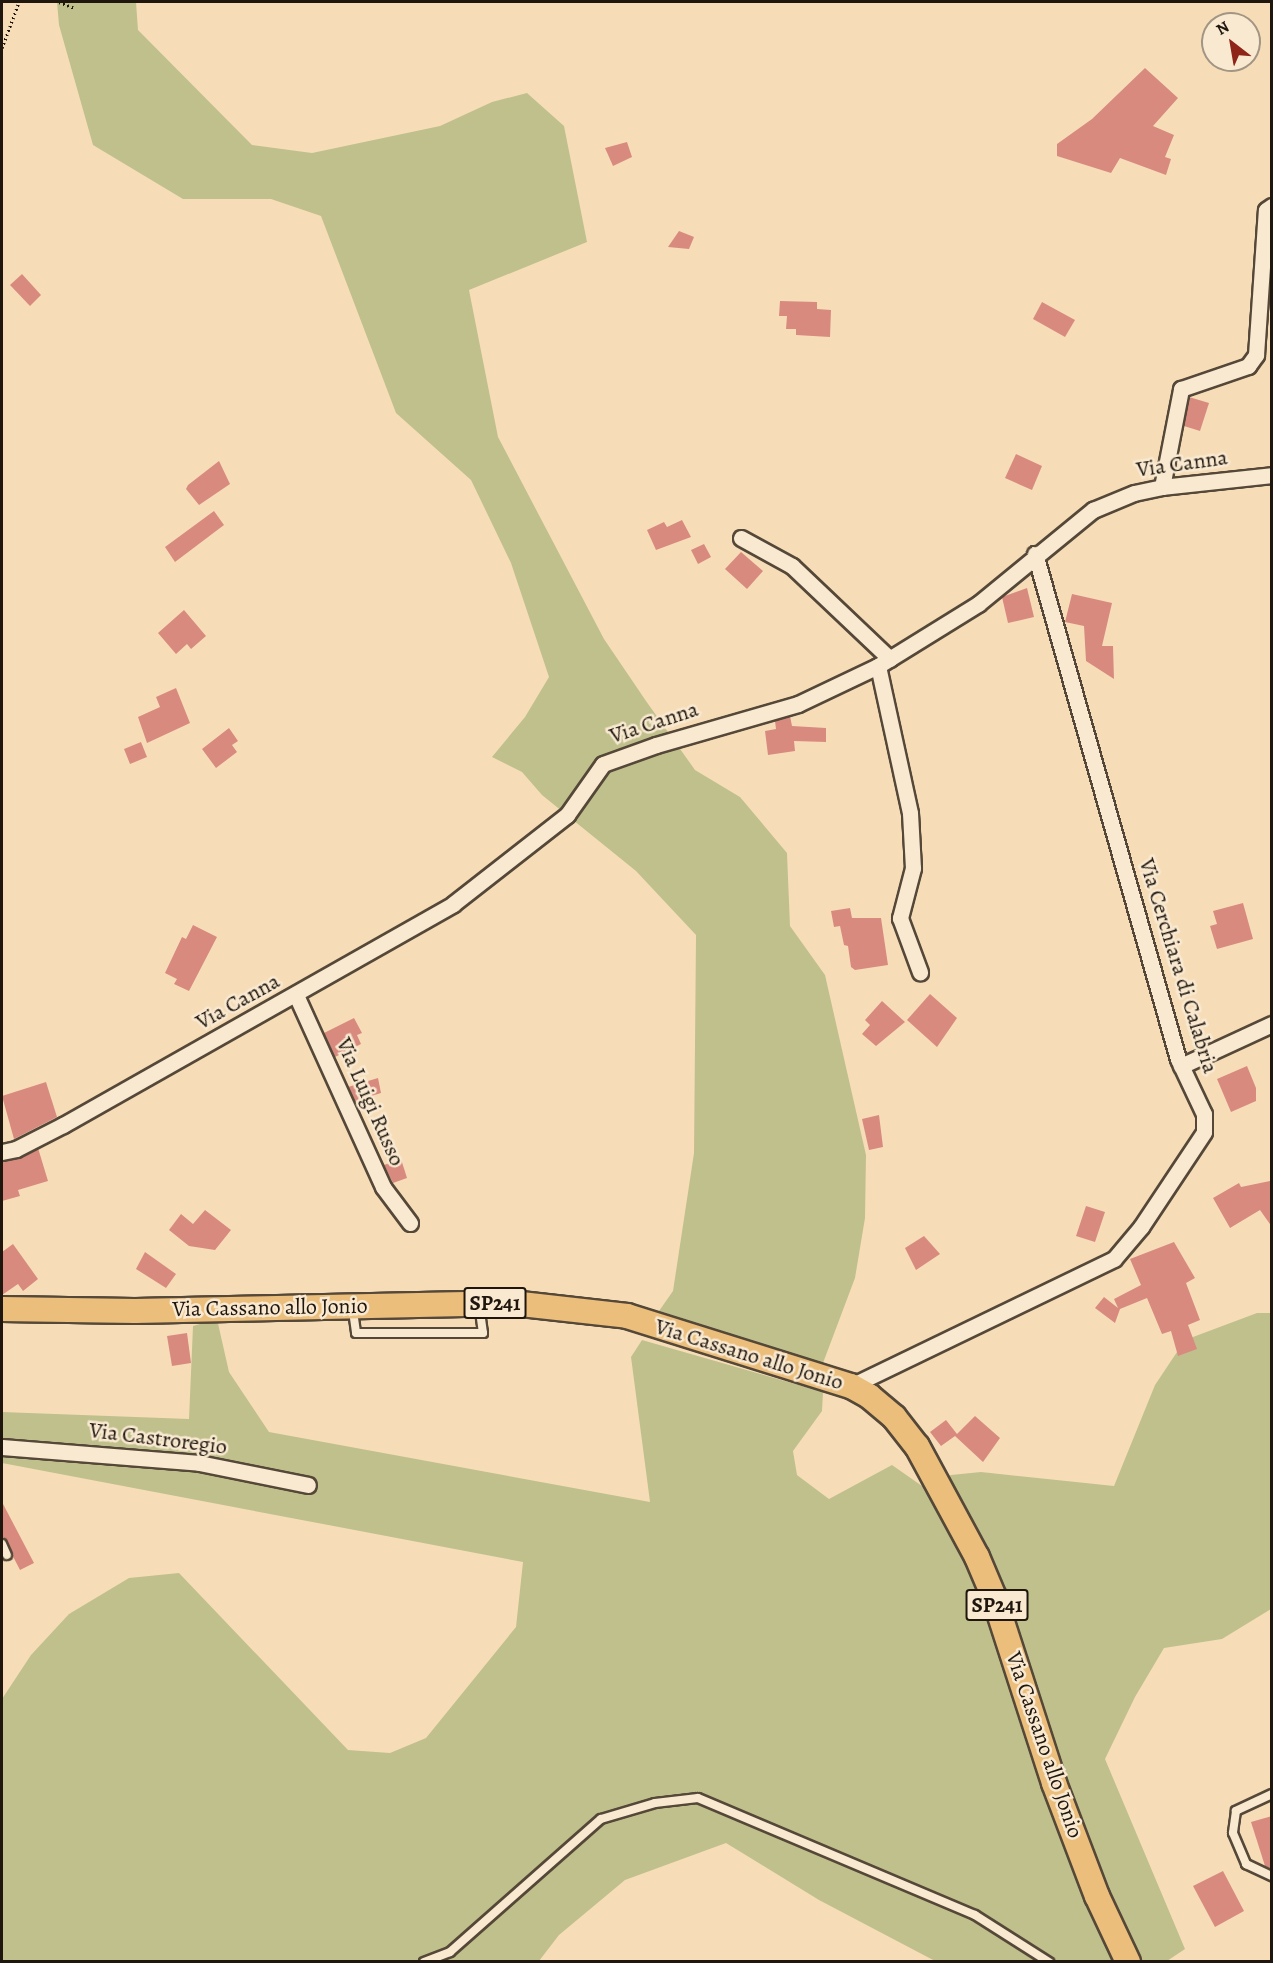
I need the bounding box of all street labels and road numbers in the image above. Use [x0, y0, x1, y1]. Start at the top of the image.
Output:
street label: Via Canna [1135, 445, 1229, 483]
street label: Via Canna [606, 696, 702, 750]
street label: Via Cerchiara di Calabria [1133, 855, 1223, 1077]
street label: Via Canna [191, 968, 285, 1036]
street label: Via Luigi Russo [330, 1034, 410, 1170]
road number: SP241 [464, 1285, 526, 1321]
street label: Via Cassano allo Jonio [172, 1293, 368, 1323]
street label: Via Cassano allo Jonio [652, 1314, 846, 1396]
street label: Via Castroregio [88, 1417, 228, 1461]
road number: SP241 [966, 1587, 1028, 1623]
street label: Via Cassano allo Jonio [1000, 1648, 1088, 1842]

